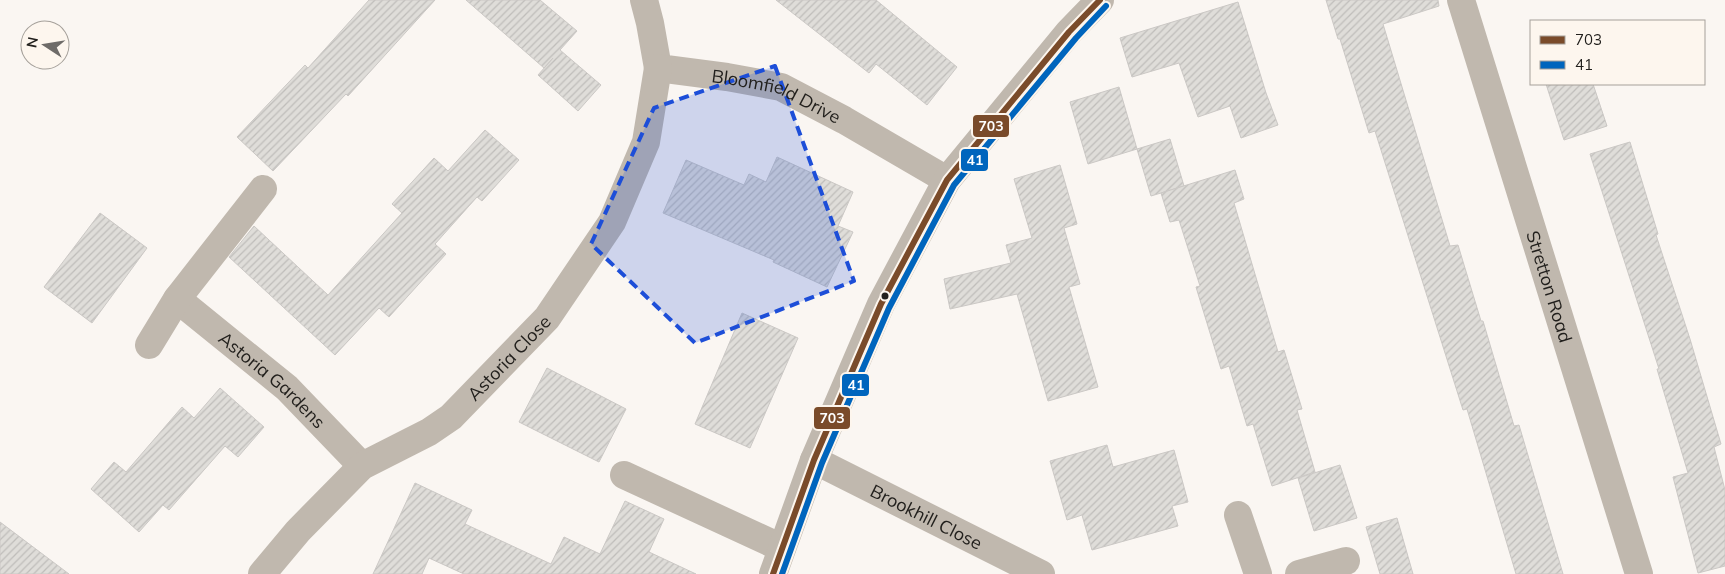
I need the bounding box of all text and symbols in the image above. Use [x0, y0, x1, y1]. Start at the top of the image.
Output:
north arrow [20, 20, 70, 70]
legend [1530, 20, 1705, 85]
text: 703 [1575, 30, 1602, 49]
text: N [22, 35, 42, 49]
text: 41 [1575, 55, 1593, 74]
street label: Bloomfield Drive [710, 64, 845, 128]
line badge: 703 [972, 114, 1010, 138]
text: 703 [978, 117, 1004, 135]
line badge: 41 [960, 148, 989, 172]
text: 41 [967, 151, 983, 169]
street label: Stretton Road [1522, 228, 1578, 345]
unlabelled marker [880, 291, 890, 301]
street label: Astoria Close [462, 310, 555, 405]
street label: Astoria Gardens [214, 326, 331, 433]
line badge: 41 [841, 373, 870, 397]
text: 41 [848, 376, 864, 394]
line badge: 703 [813, 406, 851, 430]
text: 703 [819, 409, 845, 427]
street label: Brookhill Close [867, 479, 986, 554]

